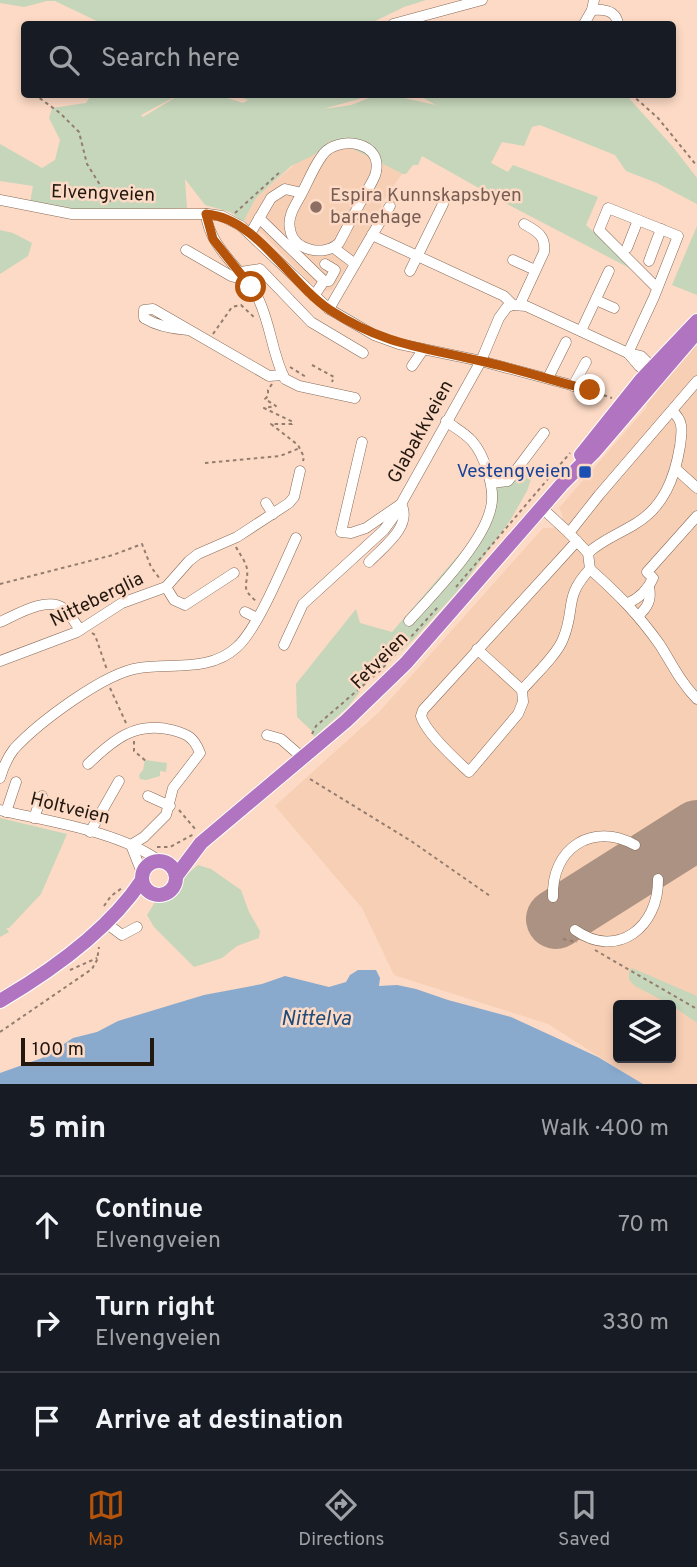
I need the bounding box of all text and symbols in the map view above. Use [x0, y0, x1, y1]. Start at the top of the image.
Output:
search box [21, 21, 676, 98]
icon: search [45, 41, 83, 79]
text: Search here [101, 43, 240, 76]
street label: Elvengveien [51, 180, 155, 208]
place label: Espira Kunnskapsbyen barnehage [330, 184, 522, 230]
marker: Espira Kunnskapsbyen barnehage [308, 199, 324, 215]
route start [235, 271, 266, 302]
route end [574, 374, 605, 405]
street label: Glabakkveien [383, 376, 459, 488]
place label: Vestengveien [457, 460, 571, 484]
marker: Vestengveien [577, 464, 593, 480]
street label: Nitteberglia [46, 567, 148, 633]
street label: Fetveien [346, 627, 414, 695]
street label: Holtveien [28, 787, 112, 831]
map controls [613, 1000, 676, 1063]
button: layers [613, 1000, 676, 1063]
water label: Nittelva [281, 1006, 351, 1033]
scale bar [21, 1035, 154, 1067]
text: 100 m [32, 1038, 84, 1062]
text: 5 min [28, 1111, 106, 1148]
text: Walk · 400 m [541, 1115, 669, 1144]
text: Continue [95, 1194, 203, 1227]
icon: ahead [28, 1206, 66, 1244]
text: 70 m [618, 1211, 669, 1240]
text: Elvengveien [95, 1227, 221, 1256]
text: Turn right [95, 1292, 215, 1325]
icon: right [28, 1304, 66, 1342]
text: 330 m [602, 1309, 669, 1338]
text: Elvengveien [95, 1325, 221, 1354]
icon: arrive [28, 1402, 66, 1440]
text: Arrive at destination [95, 1405, 343, 1438]
tab: Map [87, 1486, 125, 1552]
tab: Directions [298, 1486, 385, 1552]
tab: Saved [558, 1486, 610, 1552]

